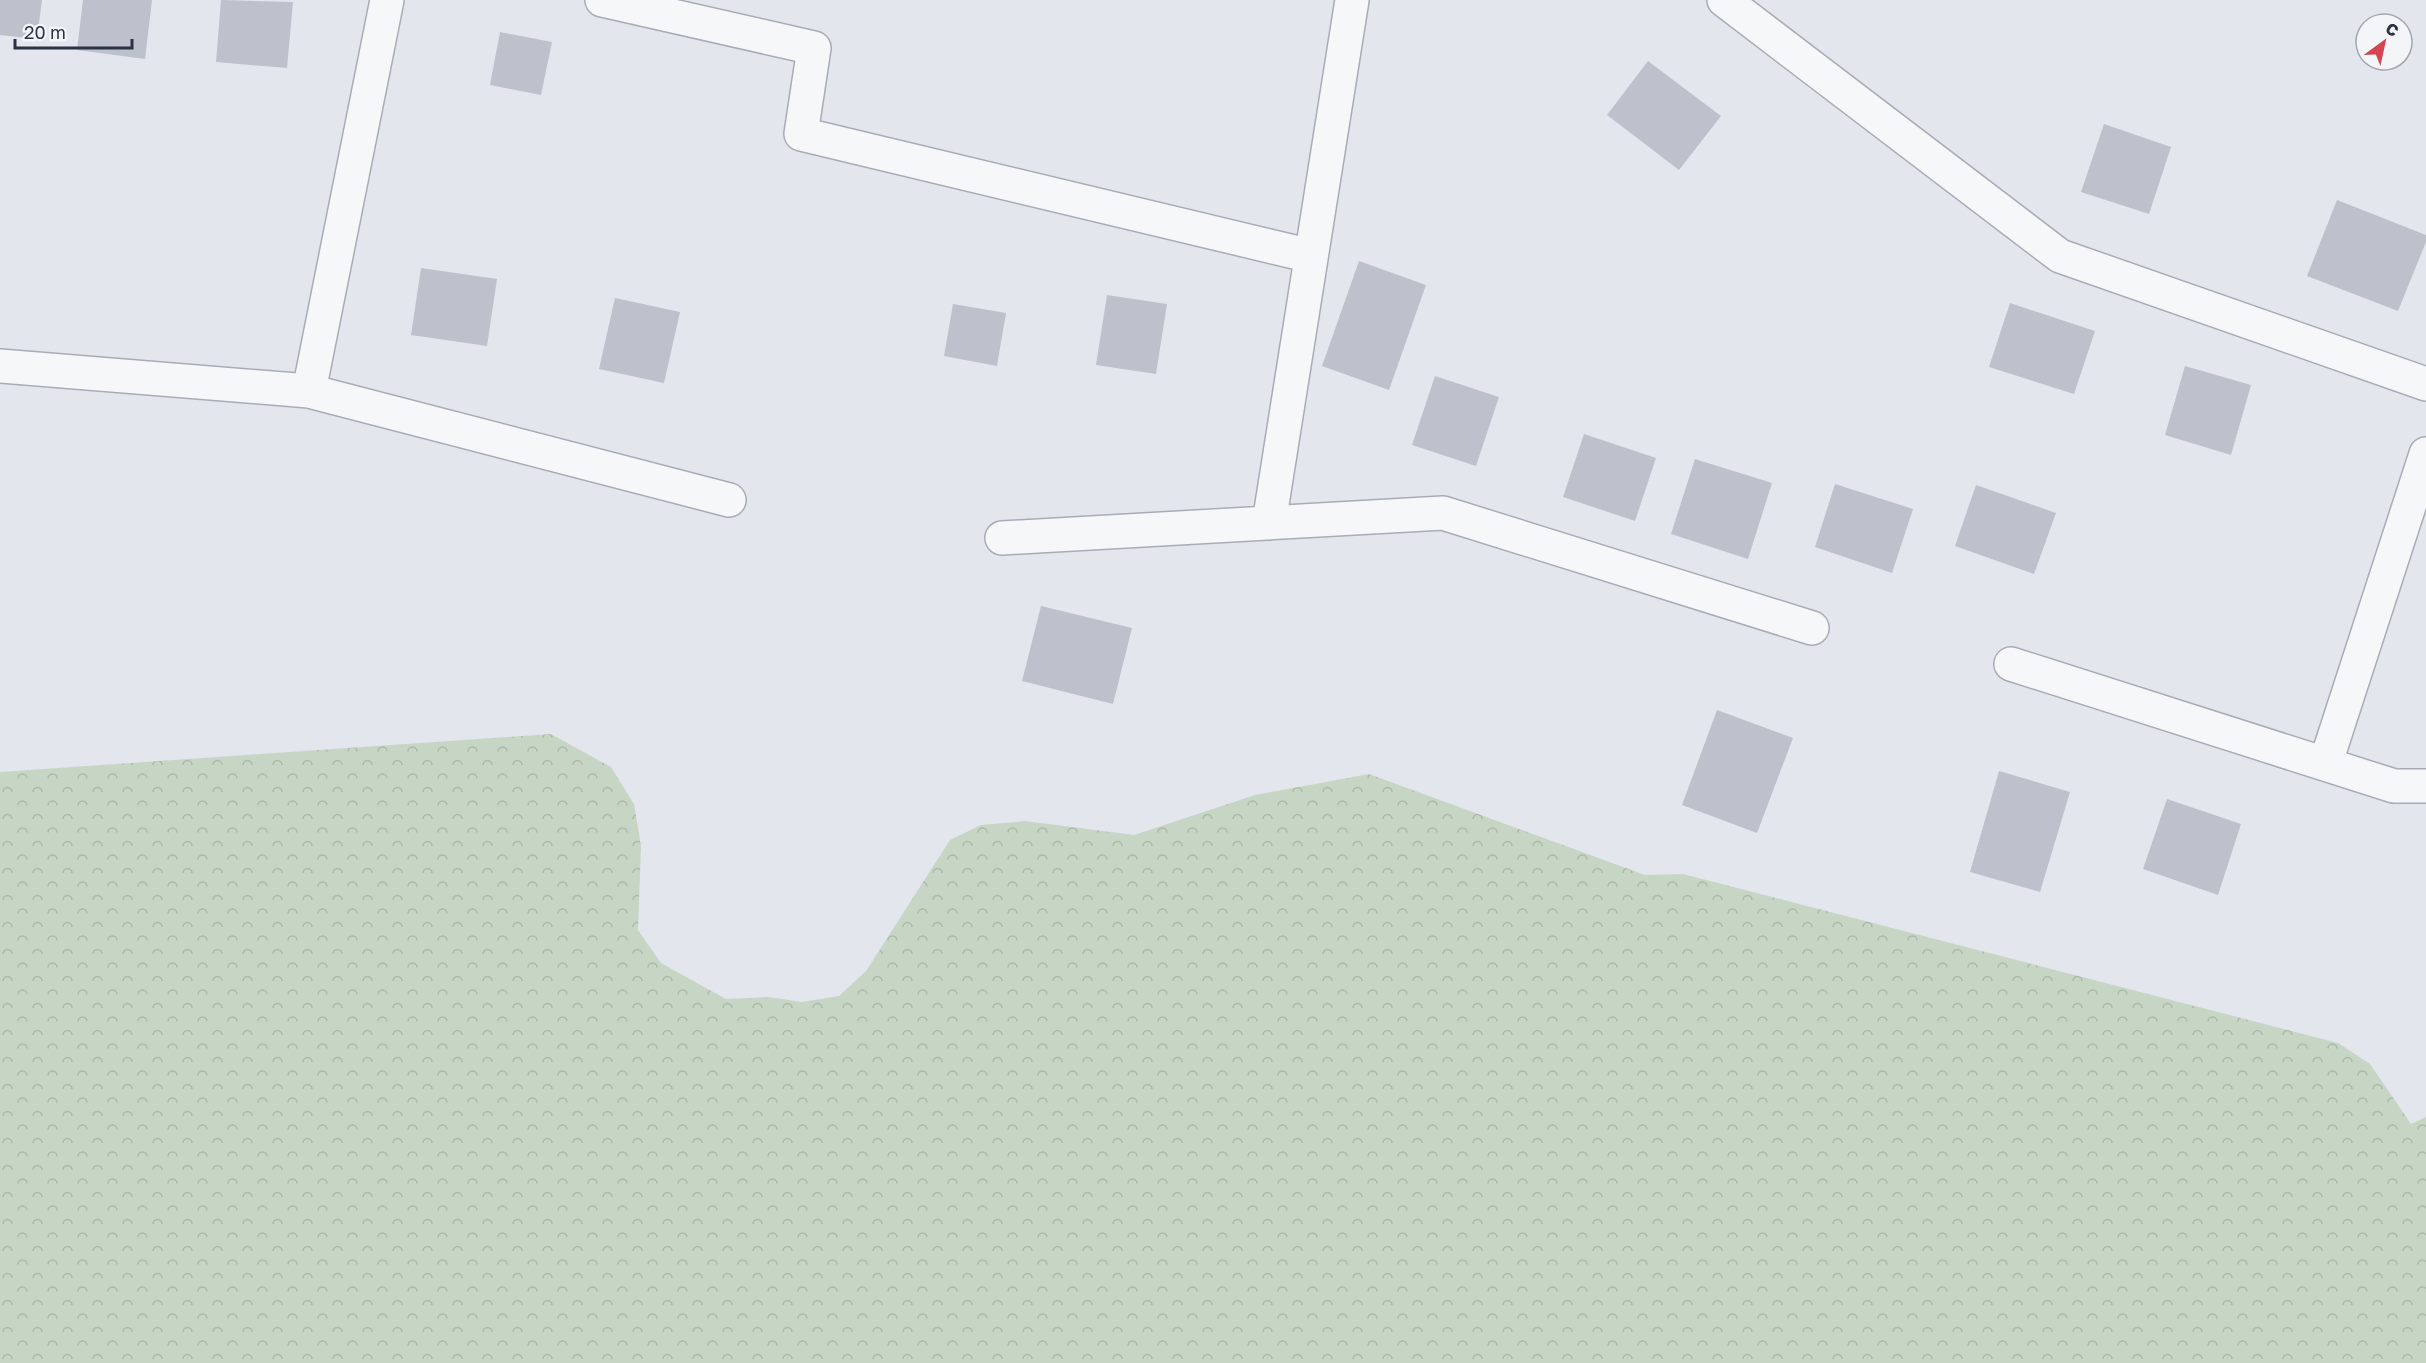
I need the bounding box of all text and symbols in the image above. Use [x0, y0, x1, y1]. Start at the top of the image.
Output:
scale bar [15, 12, 132, 50]
north arrow [2354, 12, 2414, 72]
text: С [2382, 18, 2402, 41]
text: 20 m [24, 21, 66, 43]

